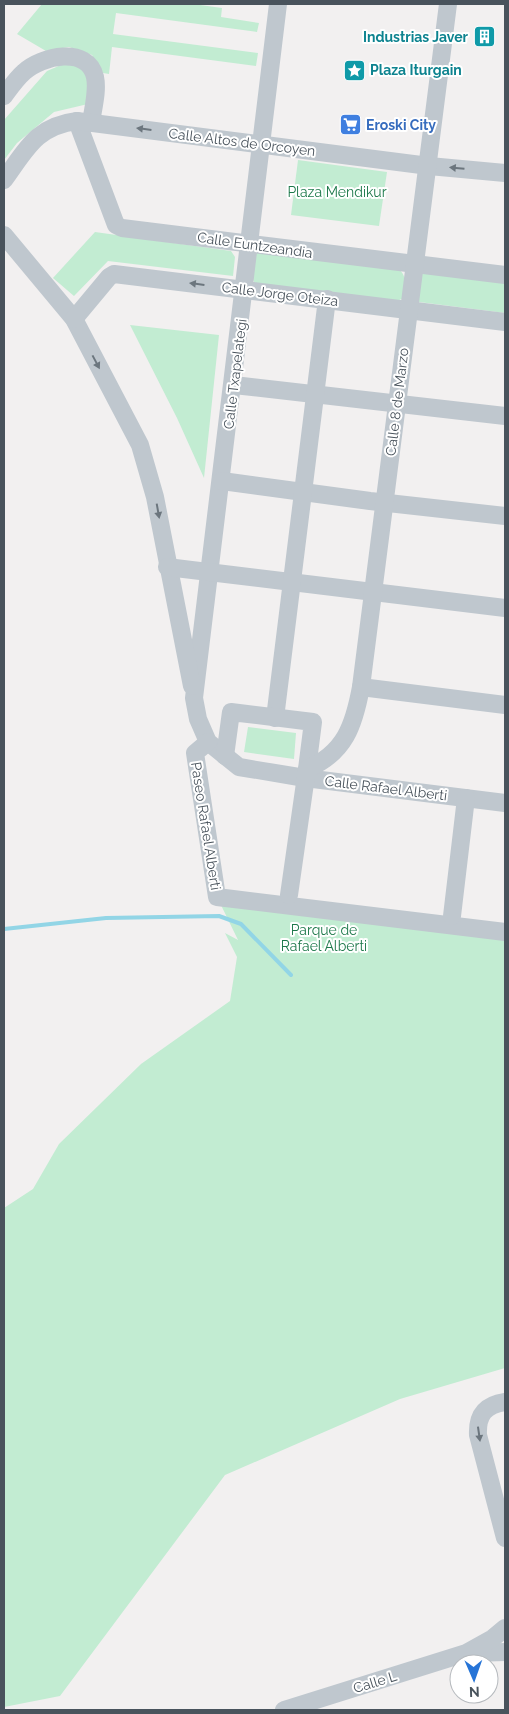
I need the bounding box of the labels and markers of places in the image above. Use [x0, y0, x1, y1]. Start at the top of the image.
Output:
building icon: Industrias Javer [472, 25, 496, 49]
place label: Industrias Javer [363, 29, 469, 45]
place icon: Plaza Iturgain [342, 58, 366, 82]
place label: Plaza Iturgain [370, 62, 462, 78]
supermarket icon: Eroski City [338, 113, 362, 137]
place label: Eroski City [366, 117, 436, 133]

